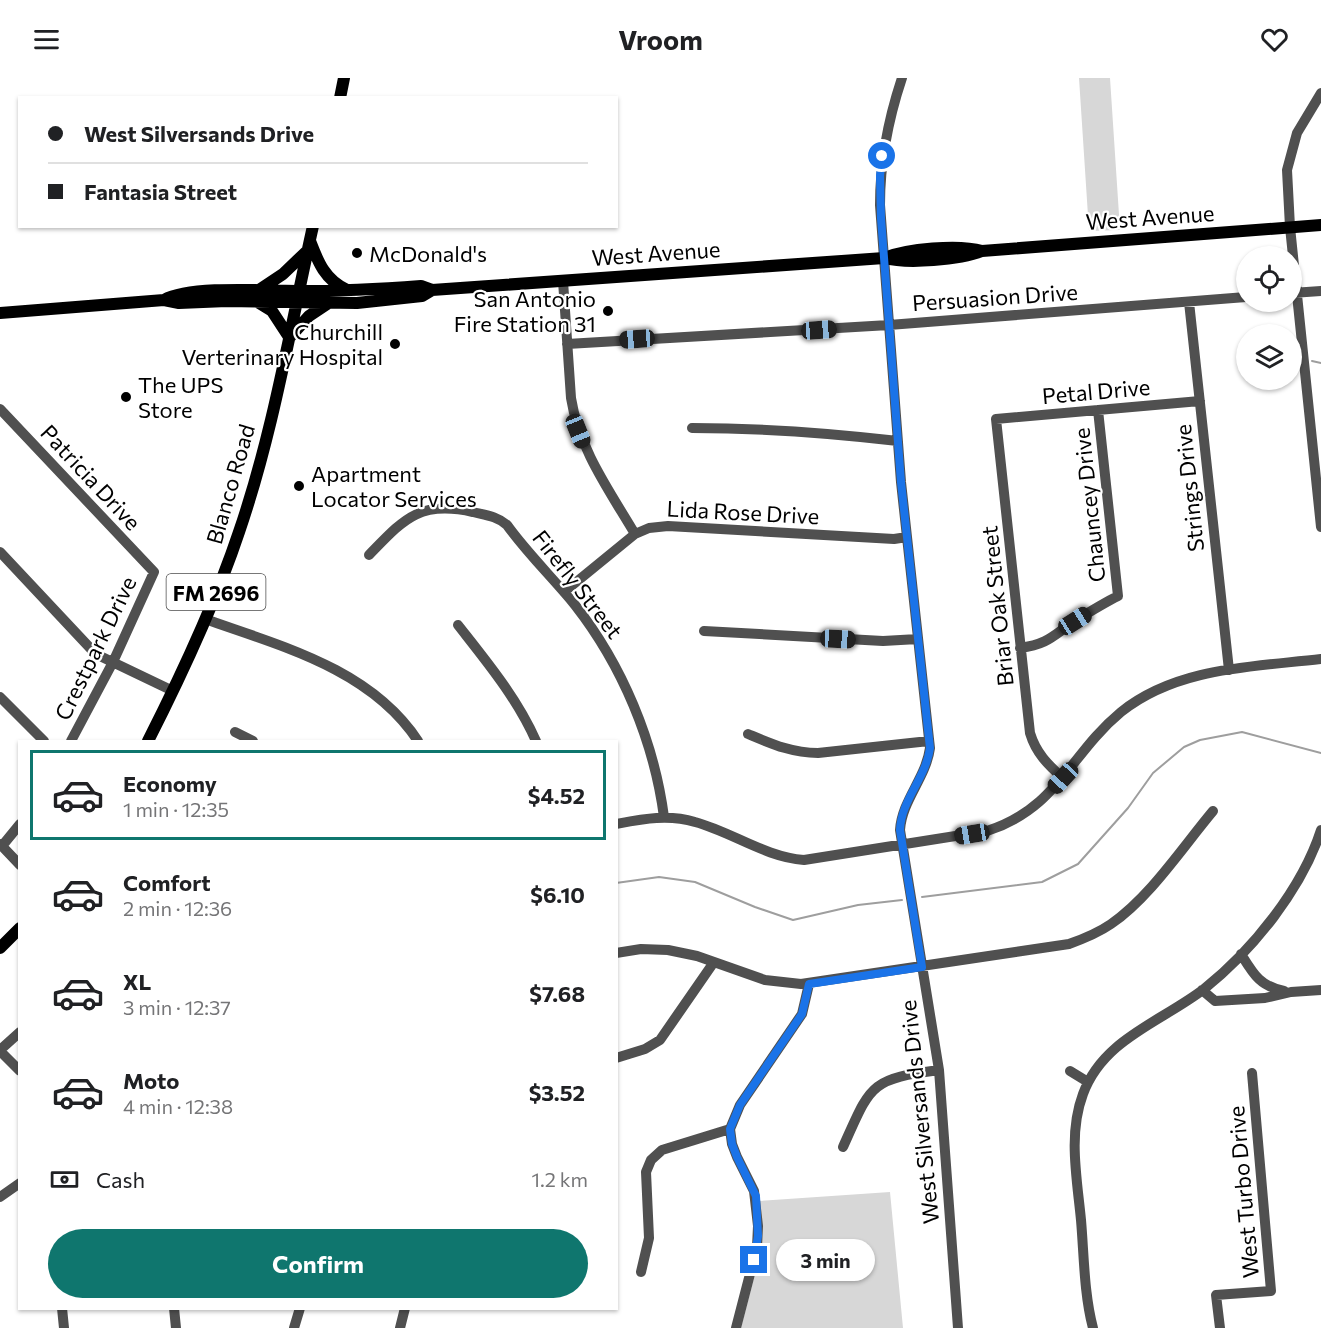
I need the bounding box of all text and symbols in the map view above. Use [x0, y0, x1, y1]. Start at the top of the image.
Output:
icon: menu [30, 23, 63, 56]
text: Vroom [618, 23, 703, 56]
icon: heart [1258, 23, 1291, 56]
text: West Silversands Drive [84, 120, 314, 147]
route start [868, 142, 895, 169]
text: Fantasia Street [84, 178, 237, 205]
street label: West Avenue [1085, 199, 1215, 235]
street label: West Avenue [591, 235, 721, 271]
place label: McDonald's [369, 240, 487, 267]
marker: McDonald's [350, 246, 364, 260]
map controls [1236, 246, 1302, 390]
button: locate [1236, 246, 1302, 312]
street label: Persuasion Drive [911, 278, 1079, 316]
place label: San Antonio Fire Station 31 [454, 285, 596, 337]
marker: San Antonio Fire Station 31 [601, 304, 615, 318]
place label: Churchill Verterinary Hospital [181, 318, 383, 370]
car [800, 320, 838, 340]
button: layers [1236, 324, 1302, 390]
car [618, 329, 656, 349]
marker: Churchill Verterinary Hospital [388, 337, 402, 351]
place label: The UPS Store [138, 371, 223, 423]
street label: Petal Drive [1041, 373, 1151, 409]
marker: The UPS Store [119, 390, 133, 404]
car [563, 411, 593, 451]
street label: Patricia Drive [35, 419, 147, 535]
street label: Blanco Road [200, 421, 260, 547]
street label: Strings Drive [1169, 423, 1209, 553]
street label: Chauncey Drive [1067, 426, 1111, 584]
place label: Apartment Locator Services [311, 460, 477, 512]
marker: Apartment Locator Services [292, 479, 306, 493]
street label: Lida Rose Drive [666, 495, 820, 529]
street label: Firefly Street [527, 524, 629, 644]
street label: Briar Oak Street [975, 525, 1019, 687]
street label: Crestpark Drive [49, 572, 141, 724]
road number: FM 2696 [166, 574, 266, 610]
car [1055, 604, 1095, 638]
car [820, 629, 856, 649]
car [1044, 759, 1082, 797]
icon: car [51, 768, 105, 822]
text: Economy [123, 770, 217, 797]
text: $4.52 [528, 782, 585, 809]
text: 1 min · 12:35 [123, 797, 229, 821]
car [953, 822, 991, 846]
icon: car [51, 867, 105, 921]
text: Comfort [123, 869, 211, 896]
text: $6.10 [530, 881, 585, 908]
text: 2 min · 12:36 [123, 896, 232, 920]
icon: car [51, 966, 105, 1020]
text: XL [123, 968, 151, 995]
text: $7.68 [529, 980, 585, 1007]
text: 3 min · 12:37 [123, 995, 231, 1019]
street label: West Silversands Drive [894, 999, 944, 1225]
icon: car [51, 1065, 105, 1119]
text: Moto [123, 1067, 179, 1094]
text: $3.52 [529, 1079, 585, 1106]
text: 4 min · 12:38 [123, 1094, 233, 1118]
street label: West Turbo Drive [1222, 1105, 1264, 1279]
icon: cash [48, 1163, 81, 1196]
text: Cash [96, 1166, 145, 1193]
text: 1.2 km [532, 1167, 588, 1191]
button: Confirm [48, 1229, 588, 1298]
callout: 3 min [775, 1239, 874, 1281]
route end [740, 1246, 767, 1273]
text: 3 min [800, 1248, 851, 1272]

